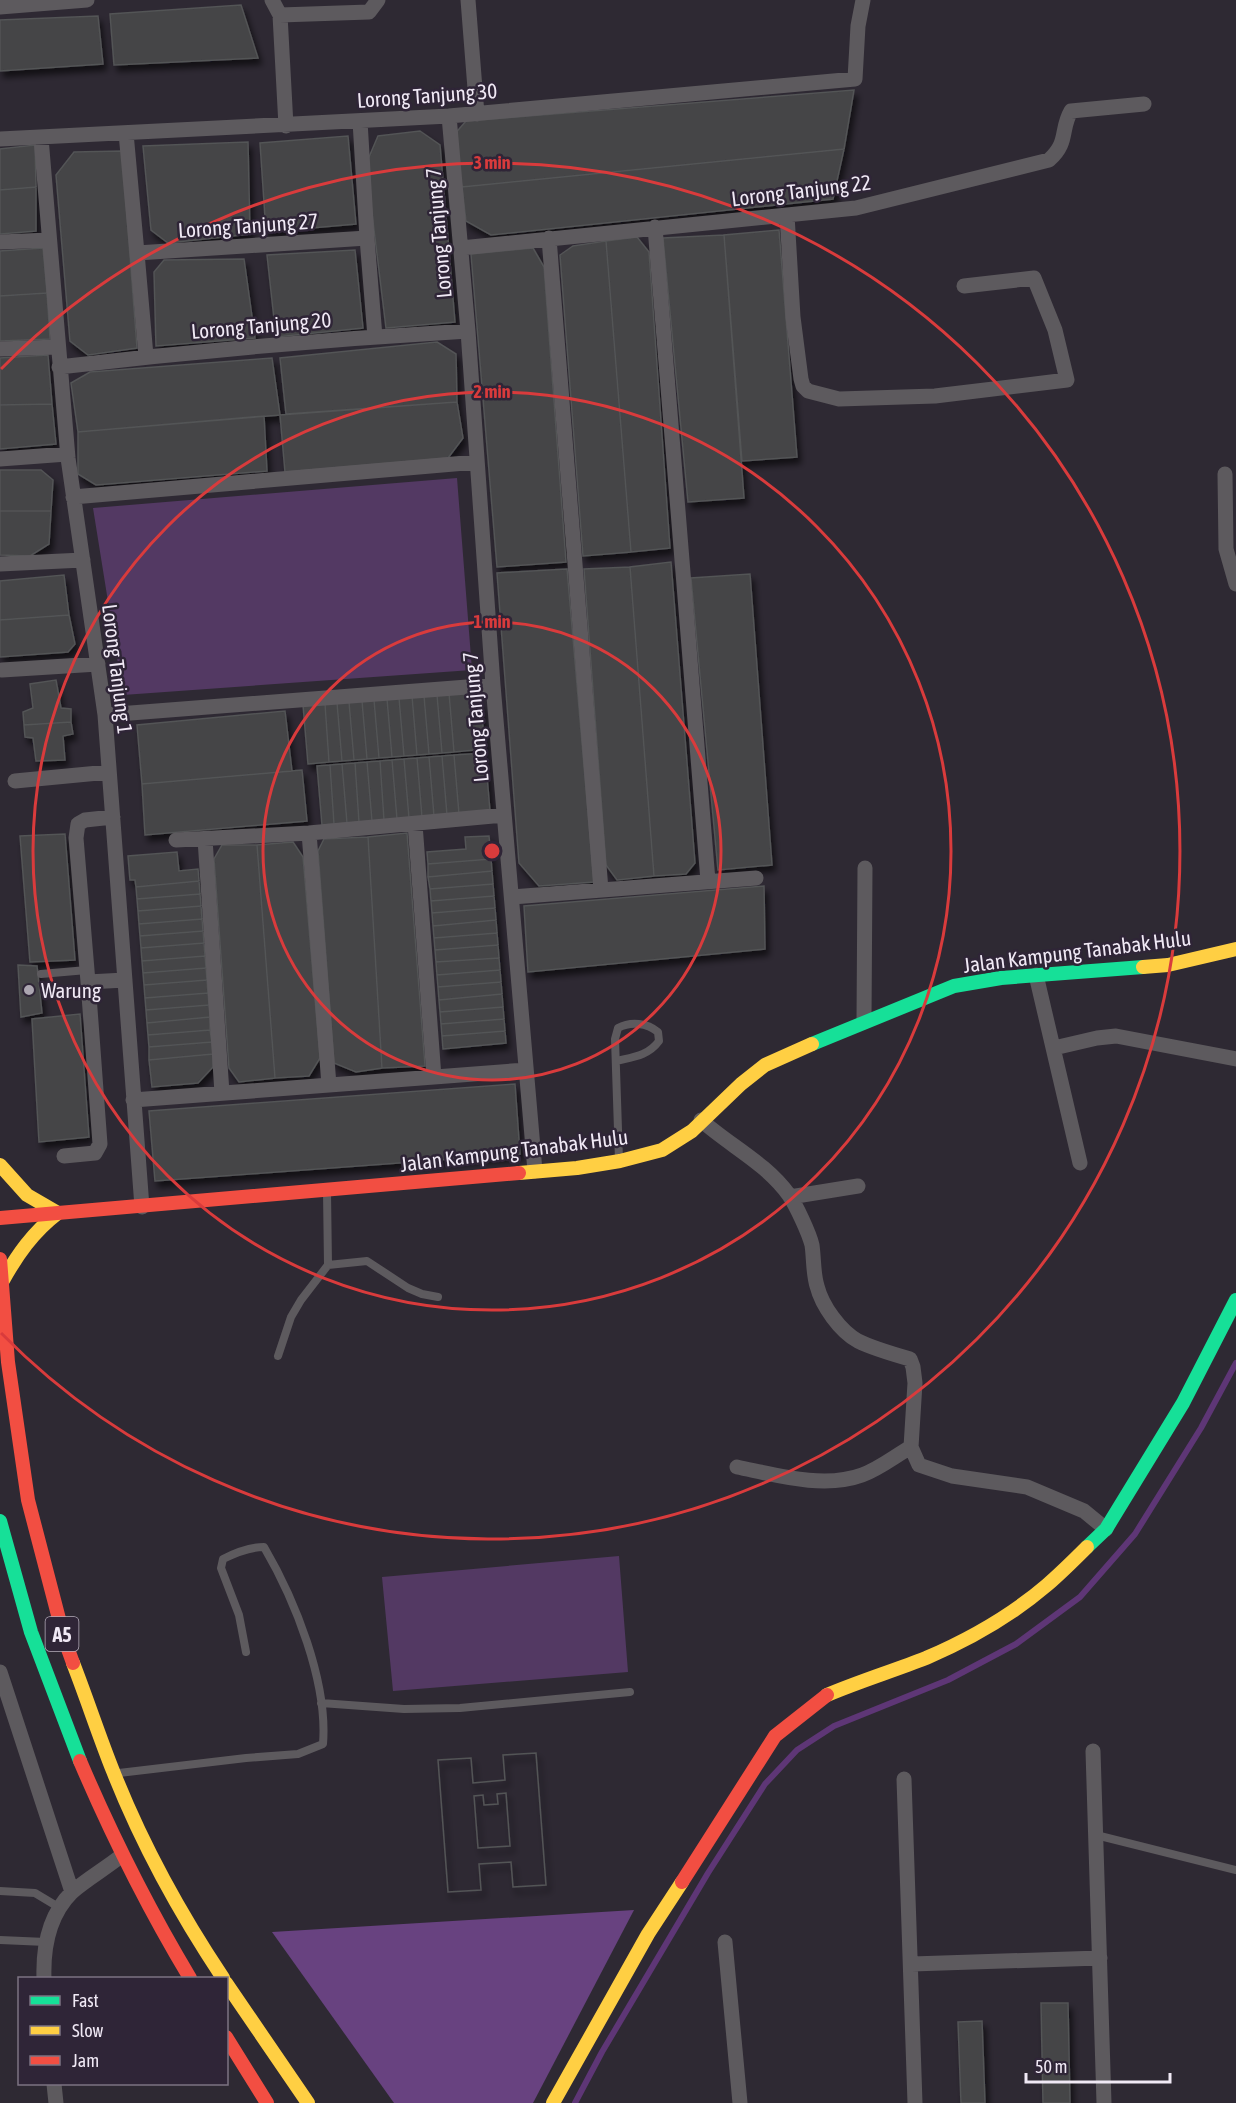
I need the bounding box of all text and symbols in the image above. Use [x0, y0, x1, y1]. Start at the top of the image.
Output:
street label: Lorong Tanjung 30 [356, 78, 498, 112]
text: 3 min [474, 152, 511, 173]
street label: Lorong Tanjung 7 [420, 167, 456, 299]
street label: Lorong Tanjung 22 [730, 170, 872, 210]
street label: Lorong Tanjung 27 [177, 208, 319, 242]
street label: Lorong Tanjung 20 [190, 307, 332, 343]
text: 2 min [474, 381, 511, 402]
street label: Lorong Tanjung 1 [98, 603, 138, 735]
text: 1 min [474, 611, 511, 632]
street label: Lorong Tanjung 7 [457, 651, 493, 783]
centre of rings [482, 841, 502, 861]
street label: Jalan Kampung Tanabak Hulu [962, 925, 1192, 977]
place label: Warung [41, 978, 101, 1002]
marker: Warung [22, 983, 36, 997]
street label: Jalan Kampung Tanabak Hulu [399, 1124, 629, 1176]
road number: A5 [46, 1617, 78, 1651]
legend [18, 1977, 228, 2085]
text: Fast [72, 1990, 99, 2011]
text: Slow [72, 2020, 103, 2041]
scale bar [1026, 2046, 1170, 2084]
text: Jam [72, 2050, 99, 2071]
text: 50 m [1035, 2056, 1067, 2077]

